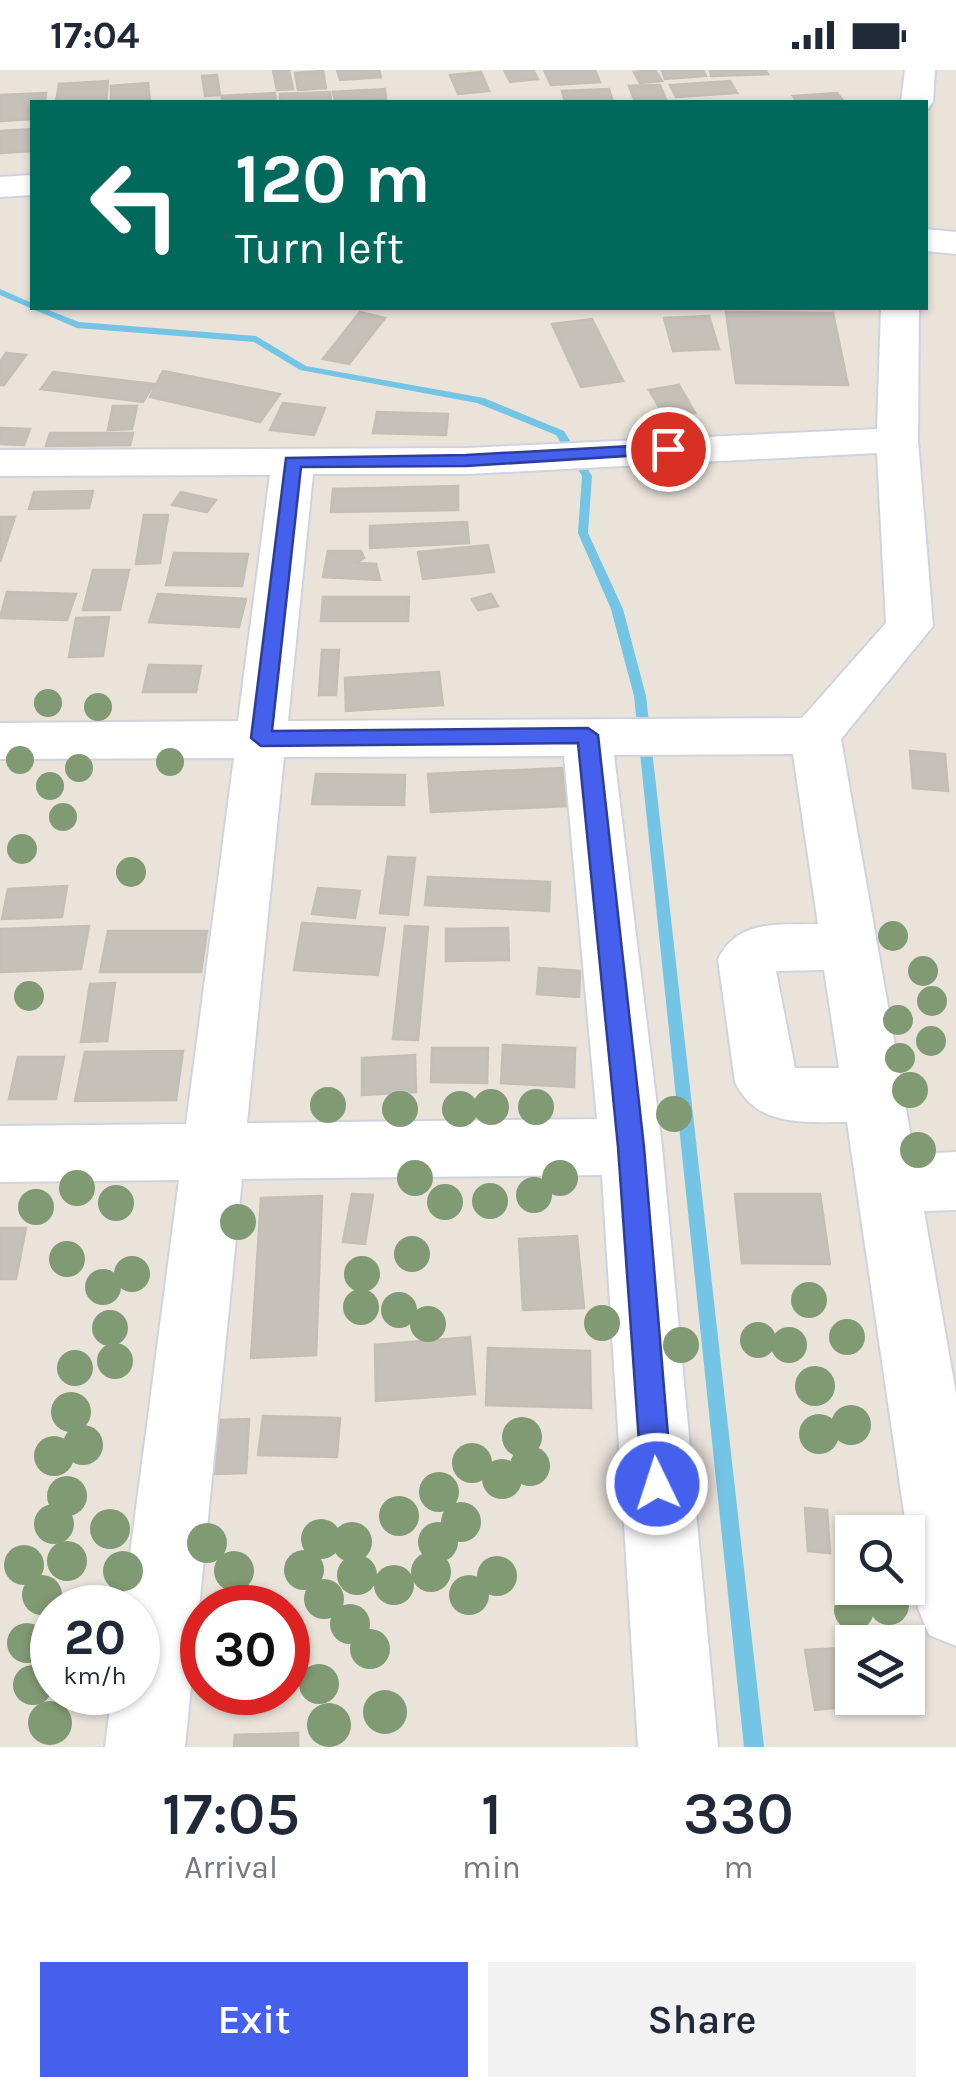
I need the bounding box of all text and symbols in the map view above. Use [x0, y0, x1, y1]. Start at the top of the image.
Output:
text: 17:04 [50, 13, 139, 58]
text: 120 m [235, 138, 431, 220]
icon: left [70, 140, 200, 270]
text: Turn left [235, 222, 404, 274]
pin [626, 407, 711, 492]
icon: arrive [641, 422, 696, 477]
position arrow [605, 1432, 709, 1536]
map controls [835, 1515, 925, 1715]
button: search [835, 1515, 925, 1605]
speed limit sign: 30 [180, 1585, 310, 1715]
text: 20 [64, 1608, 126, 1667]
button: layers [835, 1625, 925, 1715]
text: km/h [63, 1661, 127, 1690]
text: 17:05 [162, 1779, 300, 1849]
text: 1 [481, 1779, 502, 1849]
text: 330 [683, 1779, 794, 1849]
text: Arrival [184, 1849, 278, 1886]
text: min [462, 1849, 521, 1886]
text: m [723, 1849, 753, 1886]
button: Exit [40, 1962, 468, 2077]
button: Share [488, 1962, 916, 2077]

